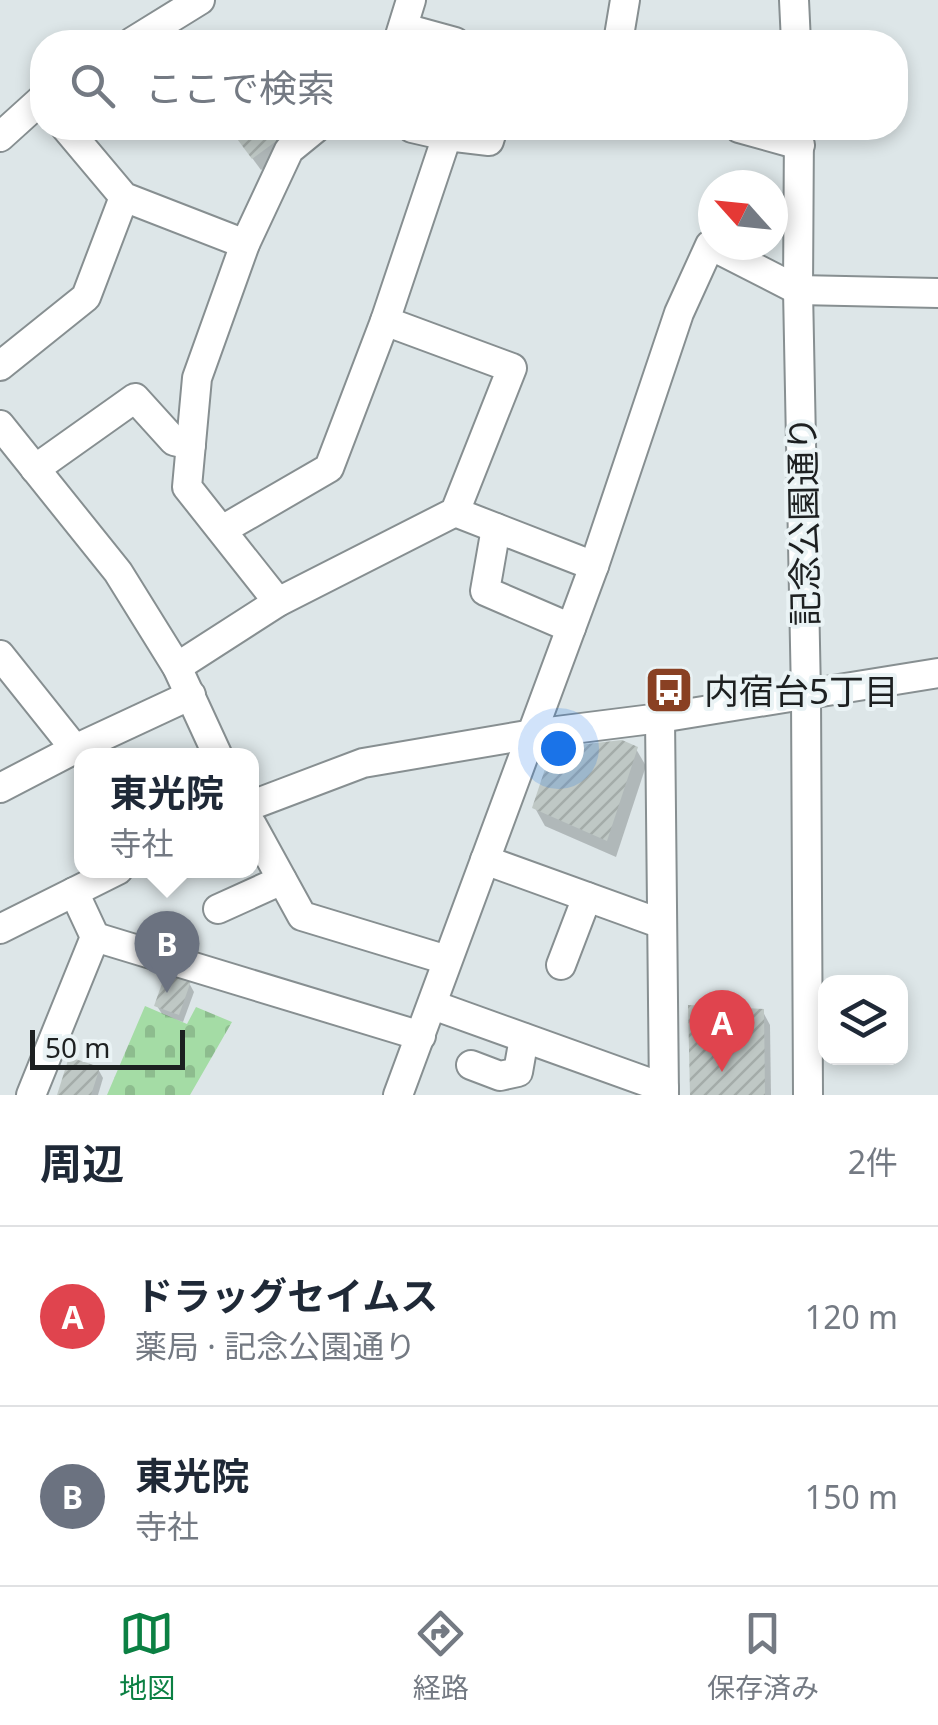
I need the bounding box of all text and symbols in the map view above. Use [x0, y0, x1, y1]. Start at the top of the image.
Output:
search box [30, 30, 908, 140]
icon: search [65, 58, 120, 113]
text: ここで検索 [145, 61, 335, 113]
north arrow [698, 170, 788, 260]
street label: 記念公園通り [778, 416, 828, 626]
bus stop icon: 内宿台5丁目 [643, 664, 695, 716]
place label: 内宿台5丁目 [704, 667, 899, 714]
your location [533, 723, 584, 774]
popup [74, 748, 259, 878]
text: 東光院 [109, 766, 224, 818]
text: 寺社 [109, 821, 174, 864]
pin: B [134, 910, 200, 993]
map controls [818, 975, 908, 1065]
button: layers [818, 975, 908, 1065]
pin: A [690, 990, 754, 1072]
scale bar [30, 1025, 185, 1070]
text: 50 m [45, 1028, 111, 1066]
text: 周辺 [40, 1134, 124, 1191]
text: 2件 [848, 1140, 898, 1183]
text: ドラッグセイムス [135, 1269, 438, 1321]
text: A [61, 1295, 84, 1338]
text: 120 m [805, 1295, 898, 1338]
text: 薬局 · 記念公園通り [135, 1324, 416, 1367]
text: 東光院 [135, 1449, 249, 1501]
text: B [62, 1475, 83, 1518]
text: 150 m [805, 1475, 898, 1518]
text: 寺社 [135, 1504, 199, 1547]
tab: 地図 [119, 1606, 175, 1706]
tab: 経路 [413, 1606, 469, 1706]
tab: 保存済み [707, 1606, 819, 1706]

